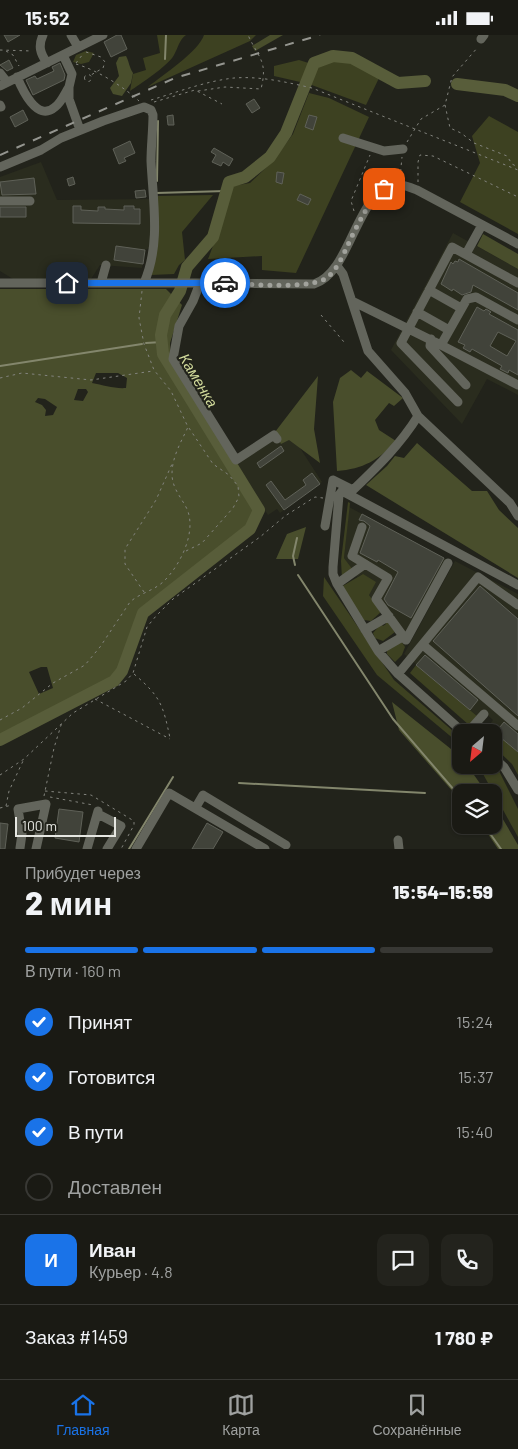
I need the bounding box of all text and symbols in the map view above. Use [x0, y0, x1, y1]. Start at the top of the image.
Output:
text: 15:52 [25, 6, 70, 29]
pin [363, 168, 405, 210]
icon: bag [370, 175, 398, 203]
courier [200, 258, 250, 308]
pin [46, 262, 88, 304]
icon: home [53, 269, 81, 297]
icon: car [211, 269, 239, 297]
water label: Каменка [176, 350, 222, 410]
north arrow [452, 724, 502, 774]
map controls [452, 724, 502, 834]
button: layers [452, 784, 502, 834]
scale bar [15, 814, 116, 837]
text: 100 m [22, 817, 57, 834]
text: Прибудет через [25, 863, 141, 882]
text: 15:54–15:59 [393, 880, 493, 903]
text: 2 мин [25, 883, 112, 921]
text: В пути · 160 m [25, 961, 121, 980]
icon: check [25, 1008, 53, 1036]
text: Принят [68, 1010, 132, 1033]
text: 15:24 [456, 1012, 493, 1031]
icon: check [25, 1063, 53, 1091]
text: Готовится [68, 1065, 155, 1088]
text: 15:37 [458, 1067, 493, 1086]
icon: check [25, 1118, 53, 1146]
text: В пути [68, 1120, 124, 1143]
text: 15:40 [456, 1122, 493, 1141]
text: Доставлен [68, 1175, 162, 1198]
button: chat [377, 1234, 429, 1286]
button: phone [441, 1234, 493, 1286]
text: Иван [89, 1238, 136, 1261]
text: И [44, 1248, 58, 1271]
text: Курьер · 4.8 [89, 1262, 173, 1281]
text: Заказ #1459 [25, 1325, 128, 1348]
text: 1 780 ₽ [435, 1326, 493, 1349]
tab: Главная [56, 1391, 110, 1438]
tab: Карта [222, 1391, 260, 1438]
tab: Сохранённые [372, 1391, 462, 1438]

